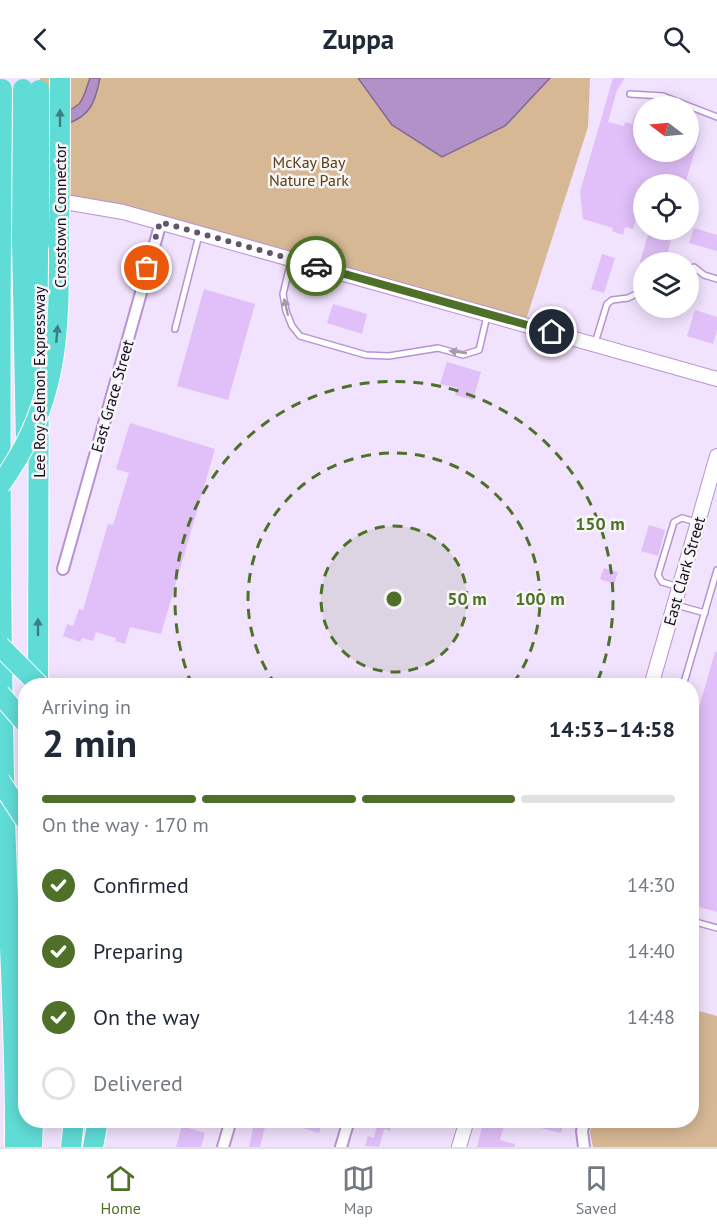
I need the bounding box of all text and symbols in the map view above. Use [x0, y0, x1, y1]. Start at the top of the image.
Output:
text: Zuppa [323, 22, 394, 56]
icon: back [24, 23, 57, 56]
icon: search [660, 23, 693, 56]
north arrow [633, 96, 699, 162]
map controls [633, 96, 699, 318]
one-way arrow [55, 108, 65, 127]
street label: Crosstown Connector [50, 144, 70, 288]
park label: McKay Bay Nature Park [269, 152, 349, 190]
button: locate [633, 174, 699, 240]
courier [286, 236, 346, 296]
pin [121, 242, 172, 293]
icon: car [300, 250, 333, 283]
icon: bag [130, 251, 163, 284]
button: layers [633, 252, 699, 318]
street label: Lee Roy Selmon Expressway [29, 286, 49, 478]
one-way arrow [281, 298, 291, 316]
pin [526, 306, 577, 357]
icon: home [535, 315, 568, 348]
one-way arrow [52, 324, 62, 343]
street label: East Grace Street [86, 337, 138, 455]
one-way arrow [448, 347, 467, 357]
text: 150 m [575, 512, 625, 535]
street label: East Clark Street [659, 514, 709, 628]
text: 50 m [447, 587, 487, 610]
text: 100 m [515, 587, 565, 610]
centre of rings [384, 589, 404, 609]
one-way arrow [33, 618, 43, 637]
text: Arriving in [42, 694, 131, 720]
text: 14:53–14:58 [549, 715, 675, 743]
text: 2 min [42, 717, 137, 768]
text: On the way · 170 m [42, 812, 209, 838]
icon: check [42, 869, 75, 902]
text: Confirmed [93, 871, 189, 899]
text: 14:30 [627, 872, 675, 898]
icon: check [42, 935, 75, 968]
text: Preparing [93, 937, 183, 965]
text: 14:40 [627, 938, 675, 964]
icon: check [42, 1001, 75, 1034]
text: On the way [93, 1003, 200, 1031]
text: 14:48 [627, 1004, 675, 1030]
text: Delivered [93, 1069, 183, 1097]
tab: Home [100, 1162, 141, 1218]
tab: Map [342, 1162, 375, 1218]
tab: Saved [576, 1162, 617, 1218]

